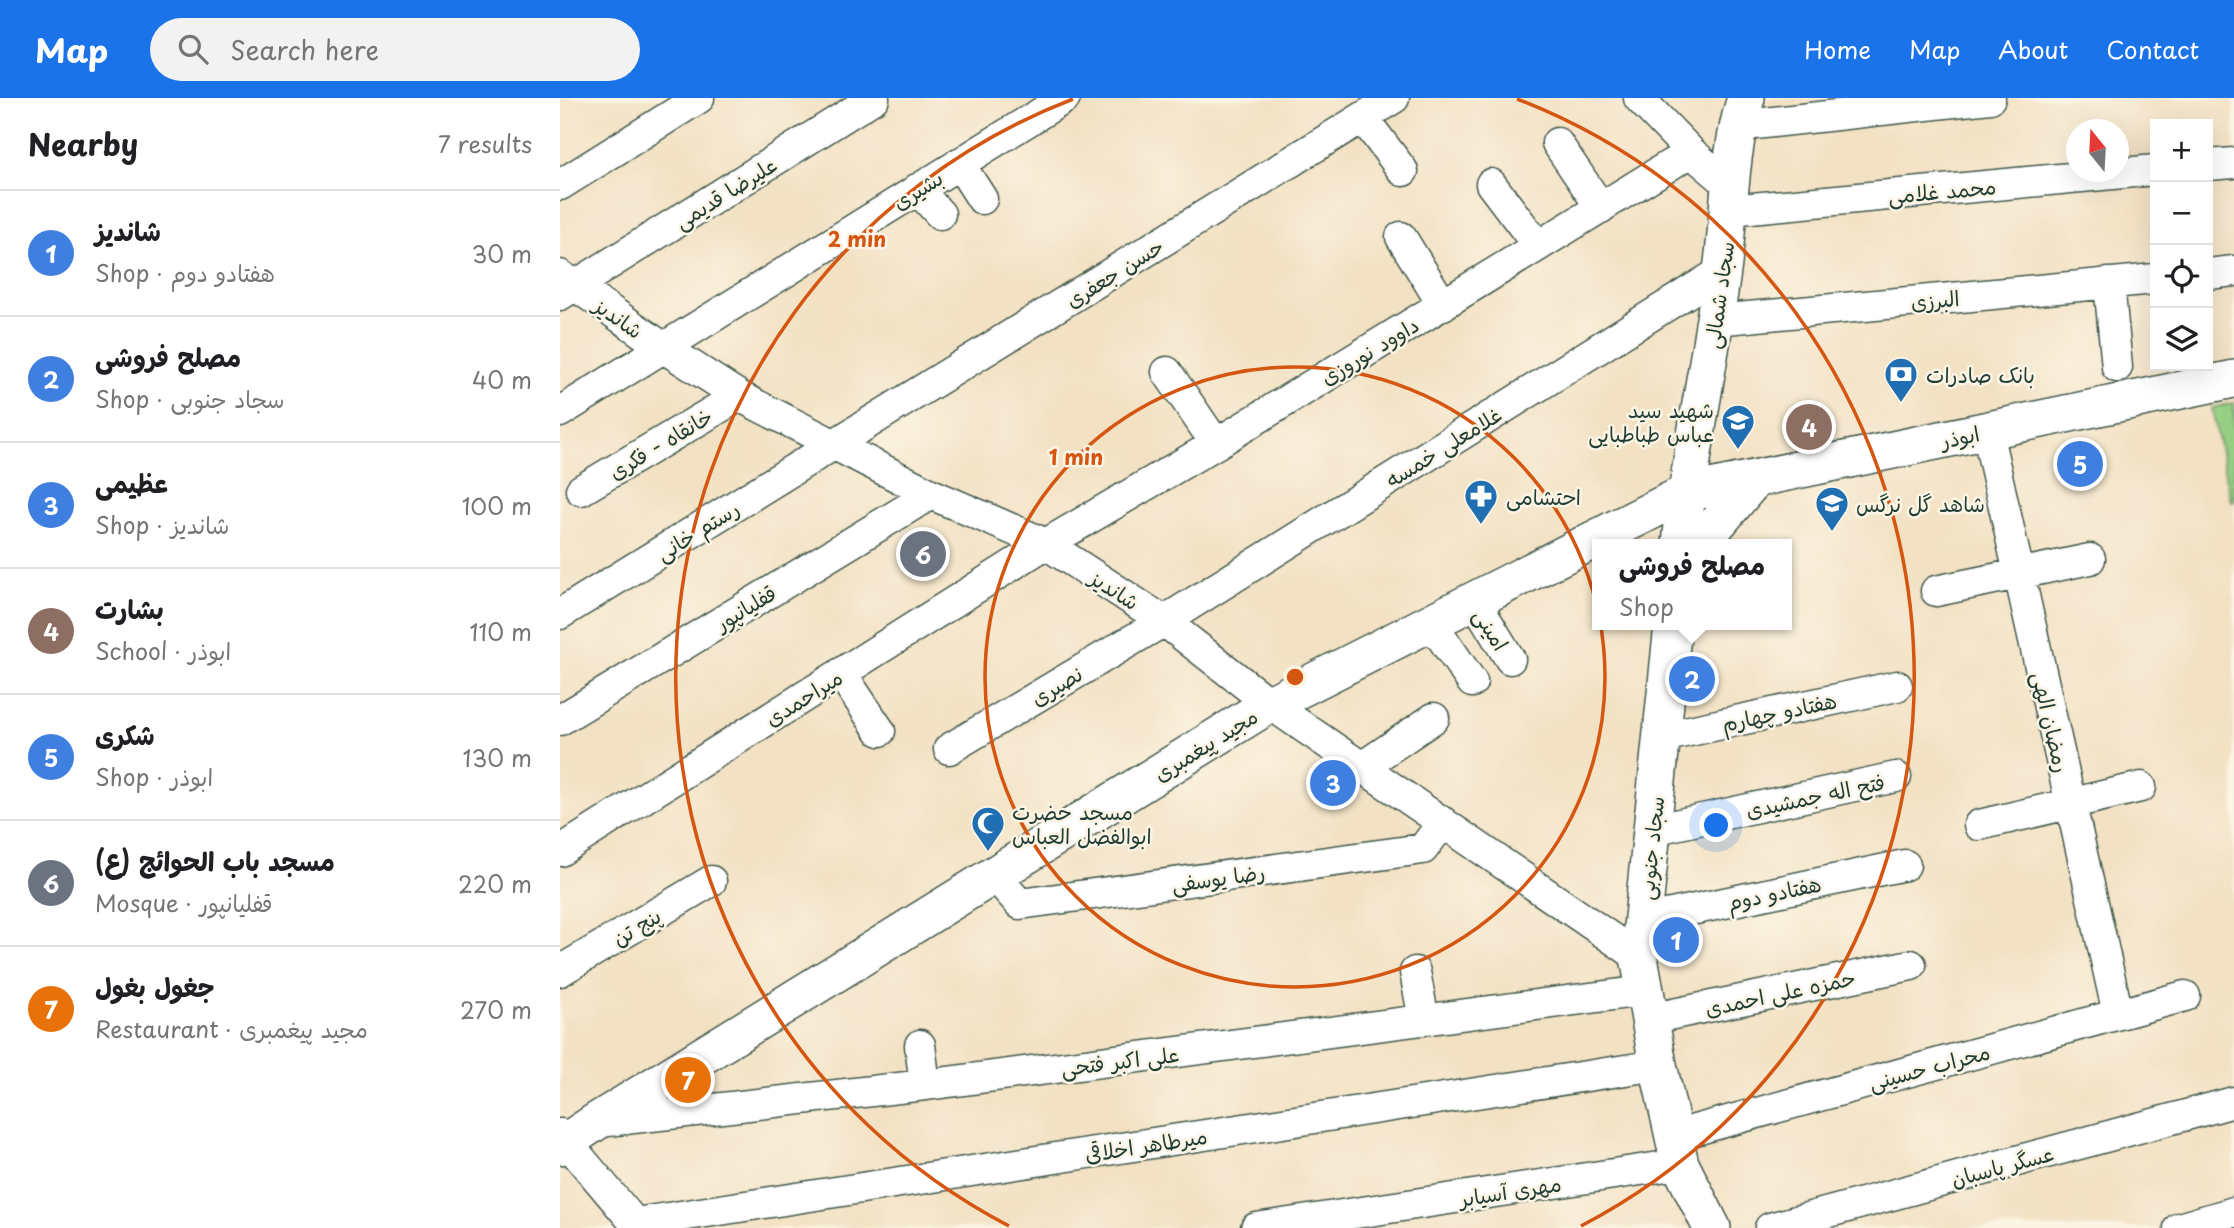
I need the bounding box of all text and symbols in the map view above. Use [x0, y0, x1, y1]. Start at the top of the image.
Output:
search box [150, 18, 640, 81]
text: Map [35, 24, 108, 74]
icon: search [174, 30, 212, 68]
text: Search here [230, 30, 379, 69]
text: Home [1804, 31, 1871, 67]
text: Map [1909, 31, 1960, 67]
text: About [1998, 31, 2068, 67]
text: Contact [2106, 31, 2199, 67]
north arrow [2066, 119, 2129, 182]
map controls [2150, 119, 2213, 371]
button: + [2150, 119, 2213, 182]
text: Nearby [28, 121, 138, 166]
text: 7 results [438, 126, 532, 161]
street label: علیرضا قدیمی [667, 148, 783, 236]
street label: بشیری [885, 161, 949, 217]
street label: محمد غلامی [1887, 169, 1997, 211]
button: − [2150, 182, 2213, 245]
text: شاندیز [95, 211, 161, 250]
text: 2 min [828, 222, 886, 254]
street label: حسن جعفری [1059, 229, 1169, 315]
text: 1 [46, 236, 57, 271]
text: 30 m [471, 236, 532, 271]
street label: سجاد شمالی [1695, 239, 1741, 351]
button: locate [2150, 245, 2213, 308]
text: Shop · هفتادو دوم [95, 255, 275, 290]
street label: البرزی [1909, 281, 1961, 317]
street label: شاندیز [586, 287, 650, 345]
street label: داوود نوروزی [1314, 308, 1424, 392]
button: layers [2150, 308, 2213, 371]
text: مصلح فروشی [95, 337, 241, 376]
bank icon: بانک صادرات [1882, 355, 1920, 404]
place label: بانک صادرات [1926, 358, 2035, 390]
text: 2 [43, 362, 59, 397]
text: 40 m [472, 362, 532, 397]
text: Shop · سجاد جنوبی [95, 381, 285, 416]
place label: شهید سید عباس طباطبایی [1588, 393, 1714, 449]
street label: غلامعلی خمسه [1379, 398, 1507, 494]
street label: خانقاه - فکری [602, 399, 718, 487]
pin: 4 [1786, 401, 1832, 453]
school or university icon: شهید سید عباس طباطبایی [1719, 402, 1757, 451]
street label: ابوذر [1936, 416, 1982, 456]
pin: 5 [2057, 438, 2103, 490]
text: 1 min [1049, 440, 1103, 472]
text: عظیمی [95, 463, 168, 502]
pharmacy icon: احتشامی [1462, 477, 1500, 526]
place label: احتشامی [1506, 480, 1581, 512]
school or university icon: شاهد گل نرگس [1813, 484, 1851, 533]
place label: شاهد گل نرگس [1856, 487, 1985, 519]
text: 3 [43, 488, 59, 523]
text: 100 m [462, 488, 532, 523]
street label: رستم خانی [649, 492, 746, 570]
text: Shop · شاندیز [95, 507, 229, 542]
pin: 6 [900, 528, 946, 580]
popup [1592, 539, 1792, 630]
text: مصلح فروشی [1619, 545, 1765, 584]
street label: شاندیز [1082, 560, 1146, 617]
street label: قفلیانپور [707, 576, 782, 639]
text: بشارت [95, 589, 164, 628]
text: Shop [1619, 589, 1674, 624]
street label: امینی [1467, 602, 1517, 656]
text: 4 [43, 614, 59, 649]
text: 110 m [470, 614, 532, 649]
text: School · ابوذر [95, 633, 231, 668]
pin: 2 [1669, 653, 1715, 705]
street label: نصیری [1024, 657, 1088, 713]
street label: میراحمدی [758, 661, 848, 733]
centre of rings [1283, 665, 1307, 689]
street label: رمضان الهی [2025, 668, 2079, 776]
street label: هفتادو چهارم [1719, 683, 1840, 741]
street label: مجید پیغمبری [1147, 699, 1263, 789]
text: شکری [95, 715, 155, 754]
text: 5 [44, 740, 58, 775]
text: 130 m [462, 740, 532, 775]
pin: 3 [1310, 757, 1356, 809]
text: Shop · ابوذر [95, 759, 213, 794]
street label: فتح اله جمشیدی [1742, 765, 1888, 825]
place label: مسجد حضرت ابوالفضل العباس [1012, 795, 1152, 851]
street label: سجاد جنوبی [1629, 795, 1671, 901]
mosque icon: مسجد حضرت ابوالفضل العباس [969, 804, 1007, 853]
your location [1699, 808, 1733, 842]
text: مسجد باب الحوائج (ع) [95, 841, 335, 880]
street label: رضا یوسفی [1169, 855, 1267, 899]
text: 6 [43, 866, 59, 901]
text: 220 m [458, 866, 532, 901]
street label: هفتادو دوم [1724, 866, 1824, 920]
text: Mosque · قفلیانپور [95, 885, 272, 920]
street label: پنج تن [605, 899, 667, 953]
pin: 1 [1653, 914, 1699, 966]
street label: حمزه علی احمدی [1702, 960, 1858, 1024]
text: جغول بغول [95, 967, 215, 1006]
text: 7 [44, 992, 58, 1027]
text: 270 m [460, 992, 532, 1027]
text: Restaurant · مجید پیغمبری [95, 1011, 368, 1046]
street label: محراب حسینی [1865, 1034, 1993, 1098]
street label: علی اکبر فتحی [1059, 1037, 1181, 1083]
pin: 7 [665, 1054, 711, 1106]
street label: میرطاهر اخلاقی [1082, 1119, 1210, 1169]
street label: عسگر پاسبان [1947, 1136, 2057, 1194]
street label: مهری آسیابر [1455, 1166, 1563, 1214]

